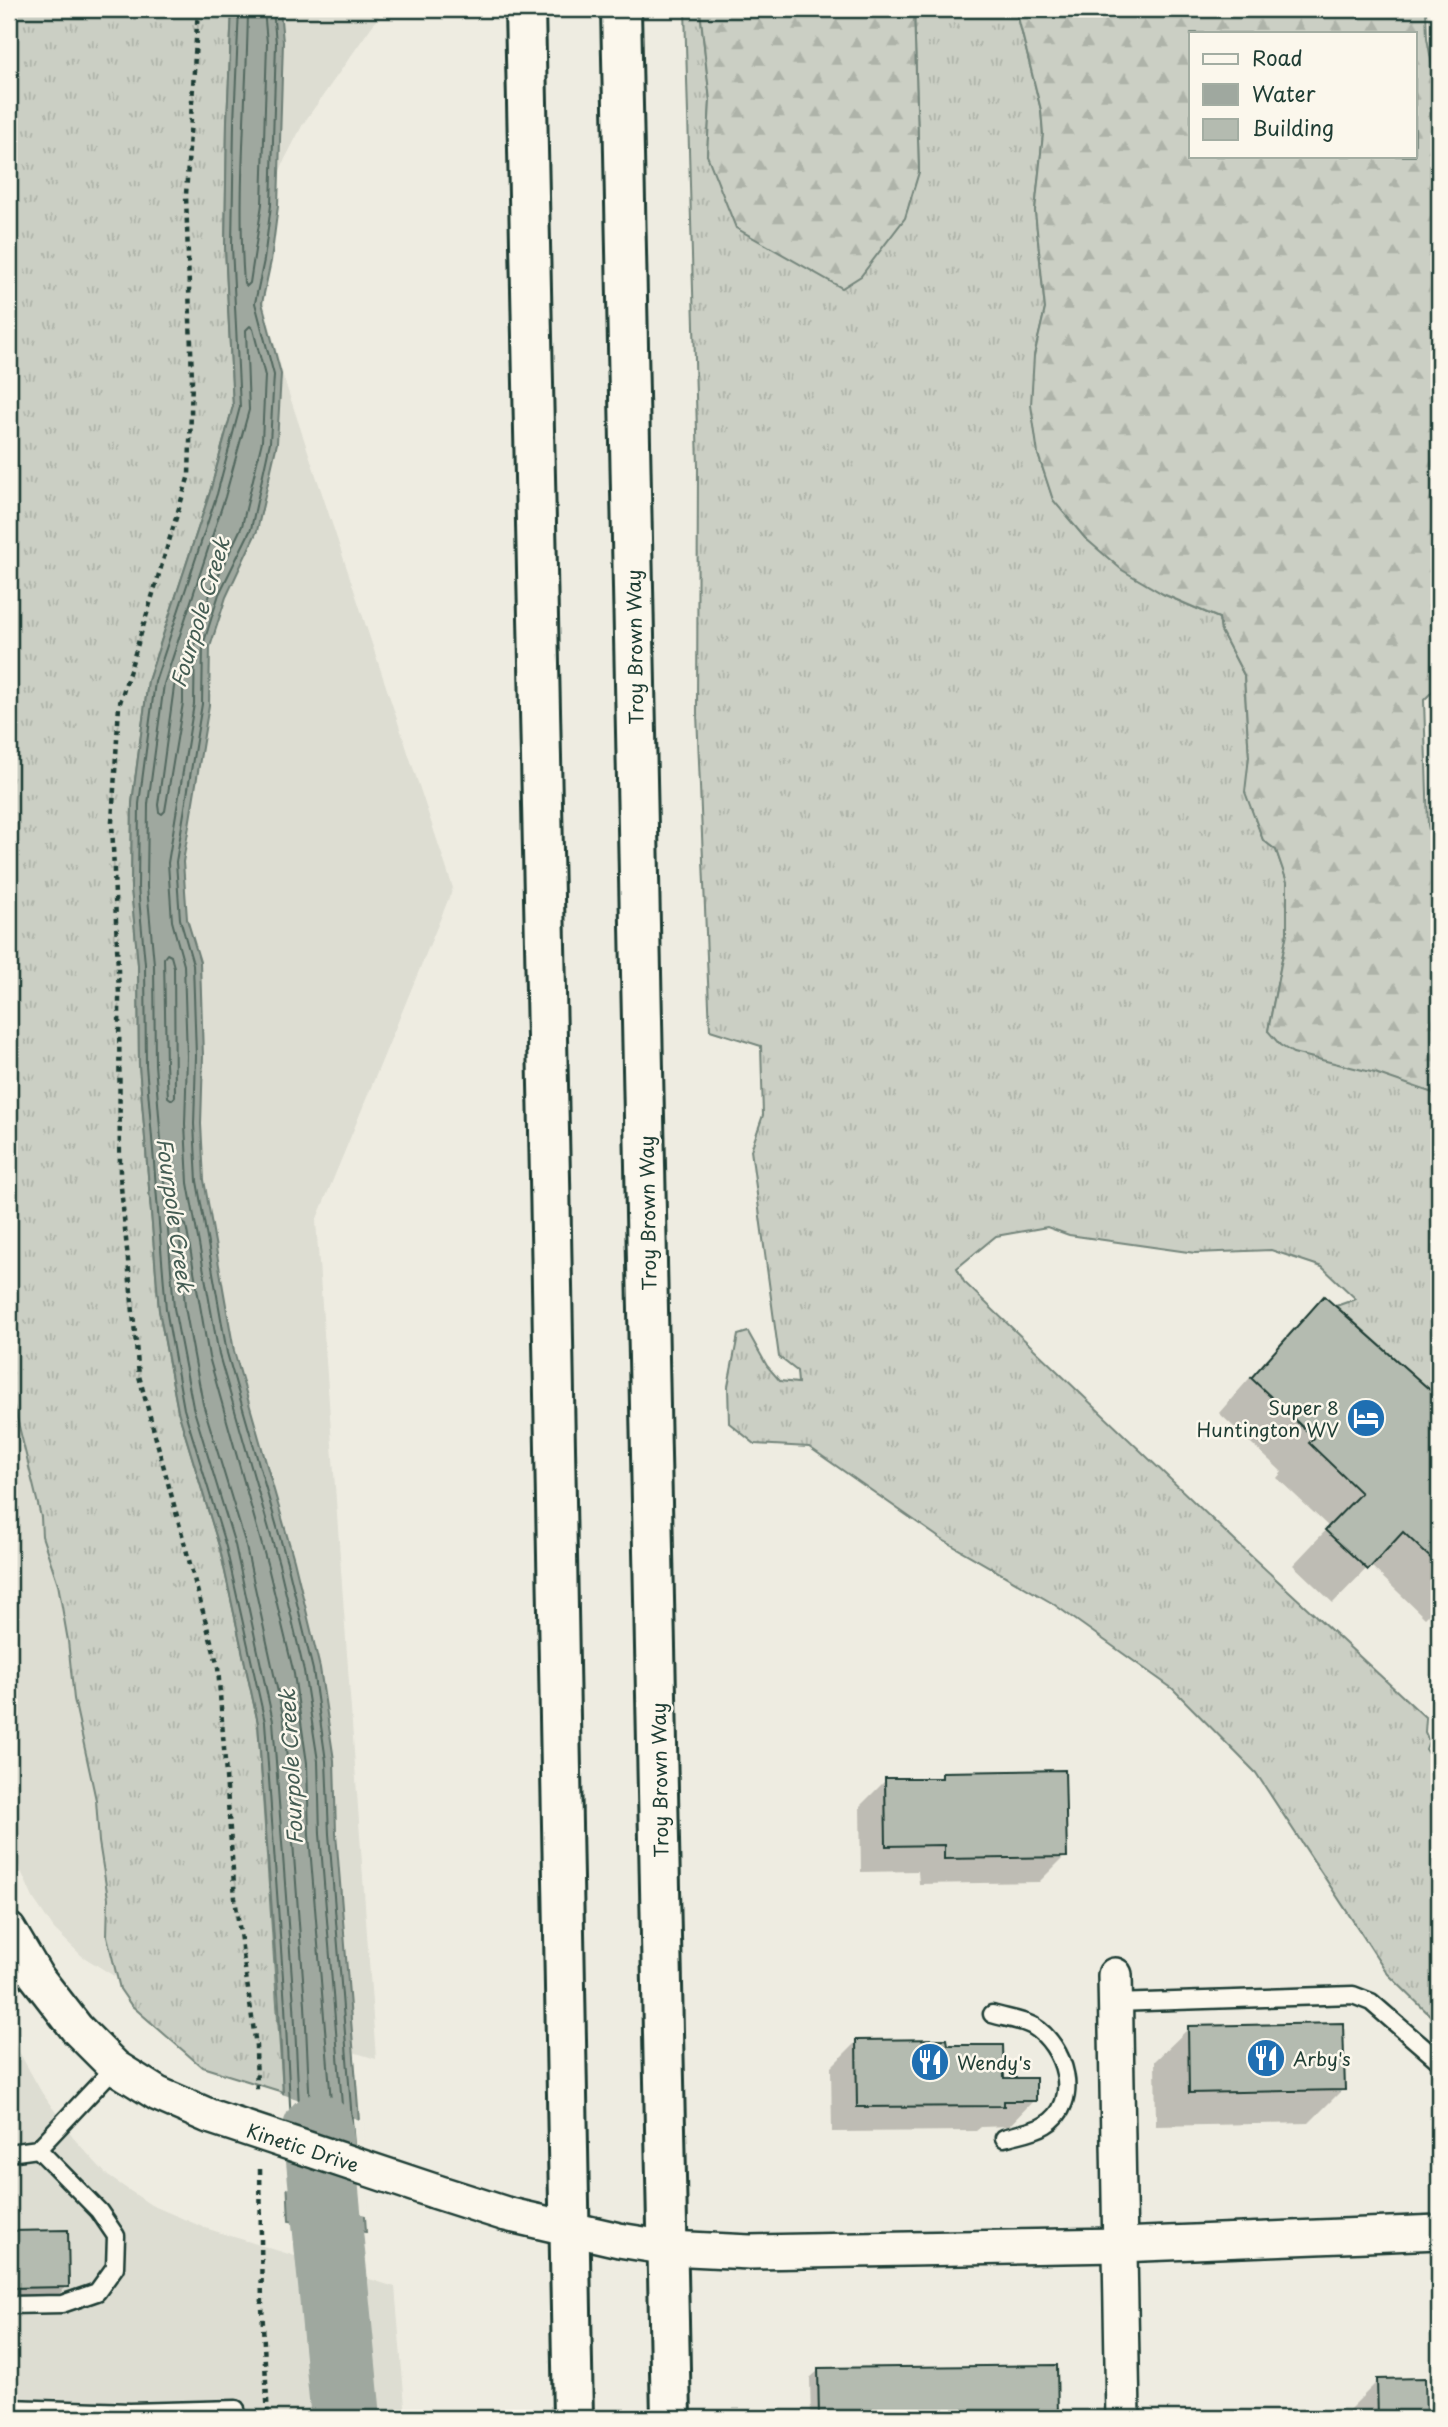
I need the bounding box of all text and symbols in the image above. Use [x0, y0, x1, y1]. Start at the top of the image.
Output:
legend [1189, 32, 1416, 158]
text: Road [1252, 41, 1303, 73]
text: Water [1252, 77, 1316, 109]
text: Building [1252, 111, 1334, 143]
water label: Fourpole Creek [161, 532, 237, 691]
street label: Troy Brown Way [619, 569, 649, 725]
street label: Troy Brown Way [632, 1135, 662, 1291]
water label: Fourpole Creek [149, 1136, 203, 1295]
place label: Super 8 Huntington WV [1197, 1393, 1339, 1443]
hotel icon: Super 8 Huntington WV [1345, 1397, 1387, 1439]
water label: Fourpole Creek [270, 1687, 310, 1845]
street label: Troy Brown Way [644, 1702, 674, 1858]
restaurant icon: Arby's [1245, 2037, 1287, 2079]
restaurant icon: Wendy's [909, 2041, 951, 2083]
place label: Arby's [1293, 2044, 1351, 2072]
place label: Wendy's [957, 2048, 1031, 2076]
street label: Kinetic Drive [243, 2116, 363, 2178]

